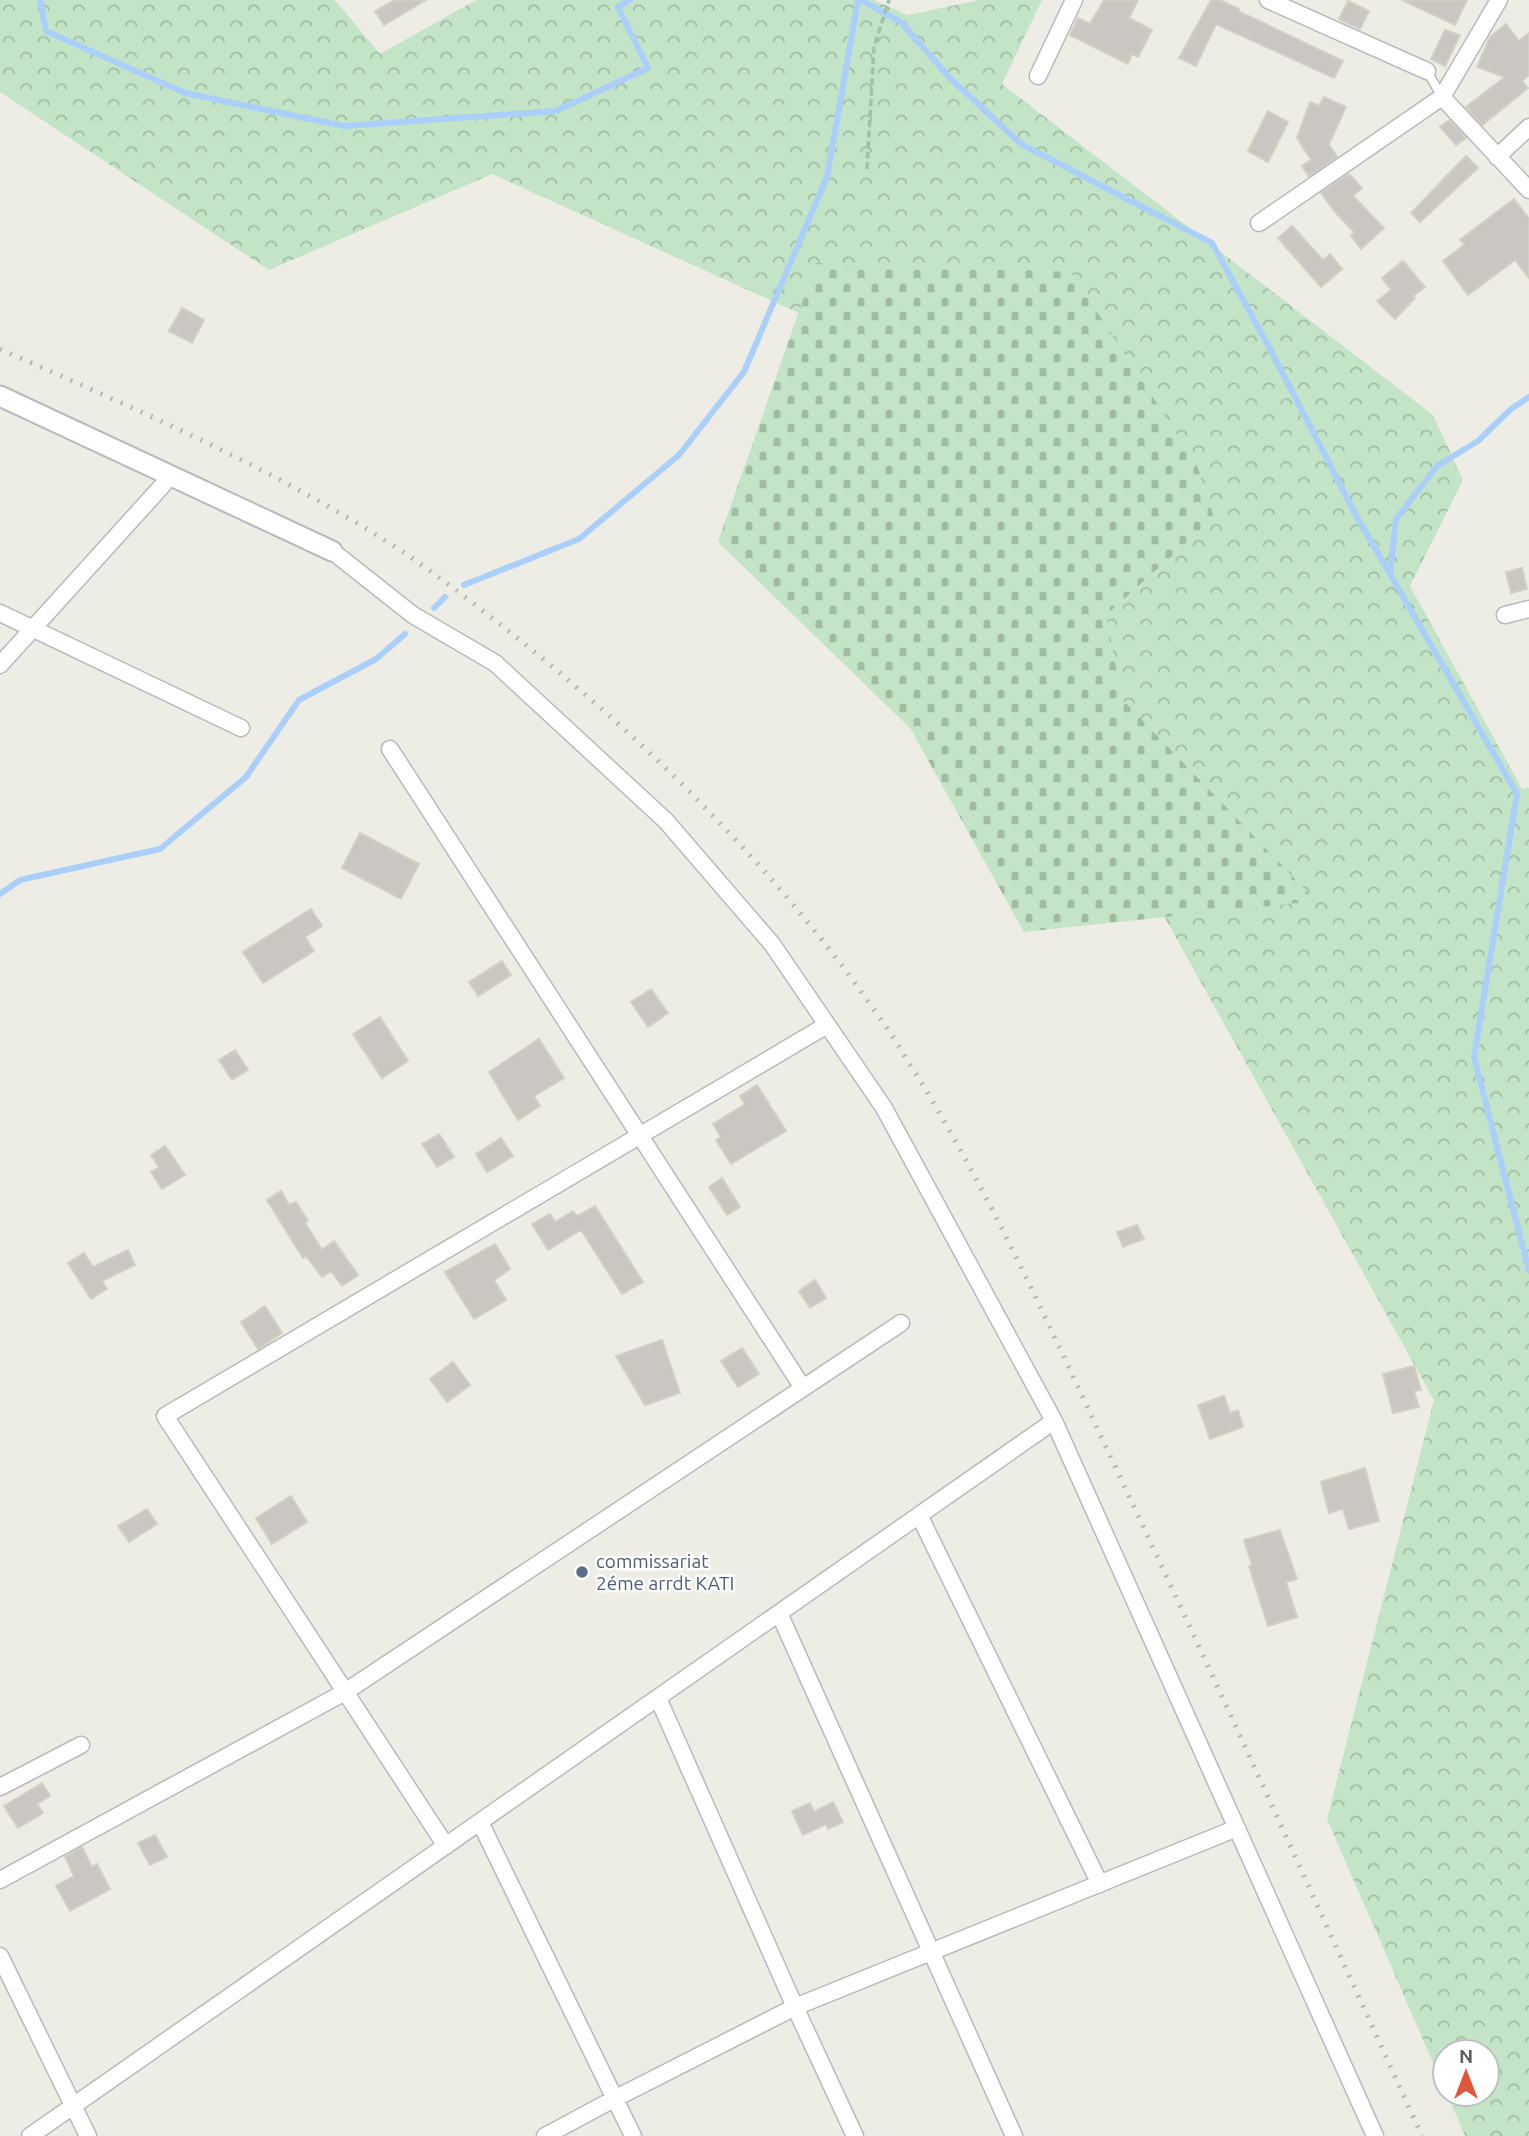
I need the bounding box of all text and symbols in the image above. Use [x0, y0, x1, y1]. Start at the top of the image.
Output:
place label: commissariat 2éme arrdt KATI [596, 1550, 734, 1594]
marker: commissariat 2éme arrdt KATI [574, 1564, 590, 1580]
north arrow [1431, 2038, 1501, 2108]
text: N [1459, 2045, 1473, 2067]

